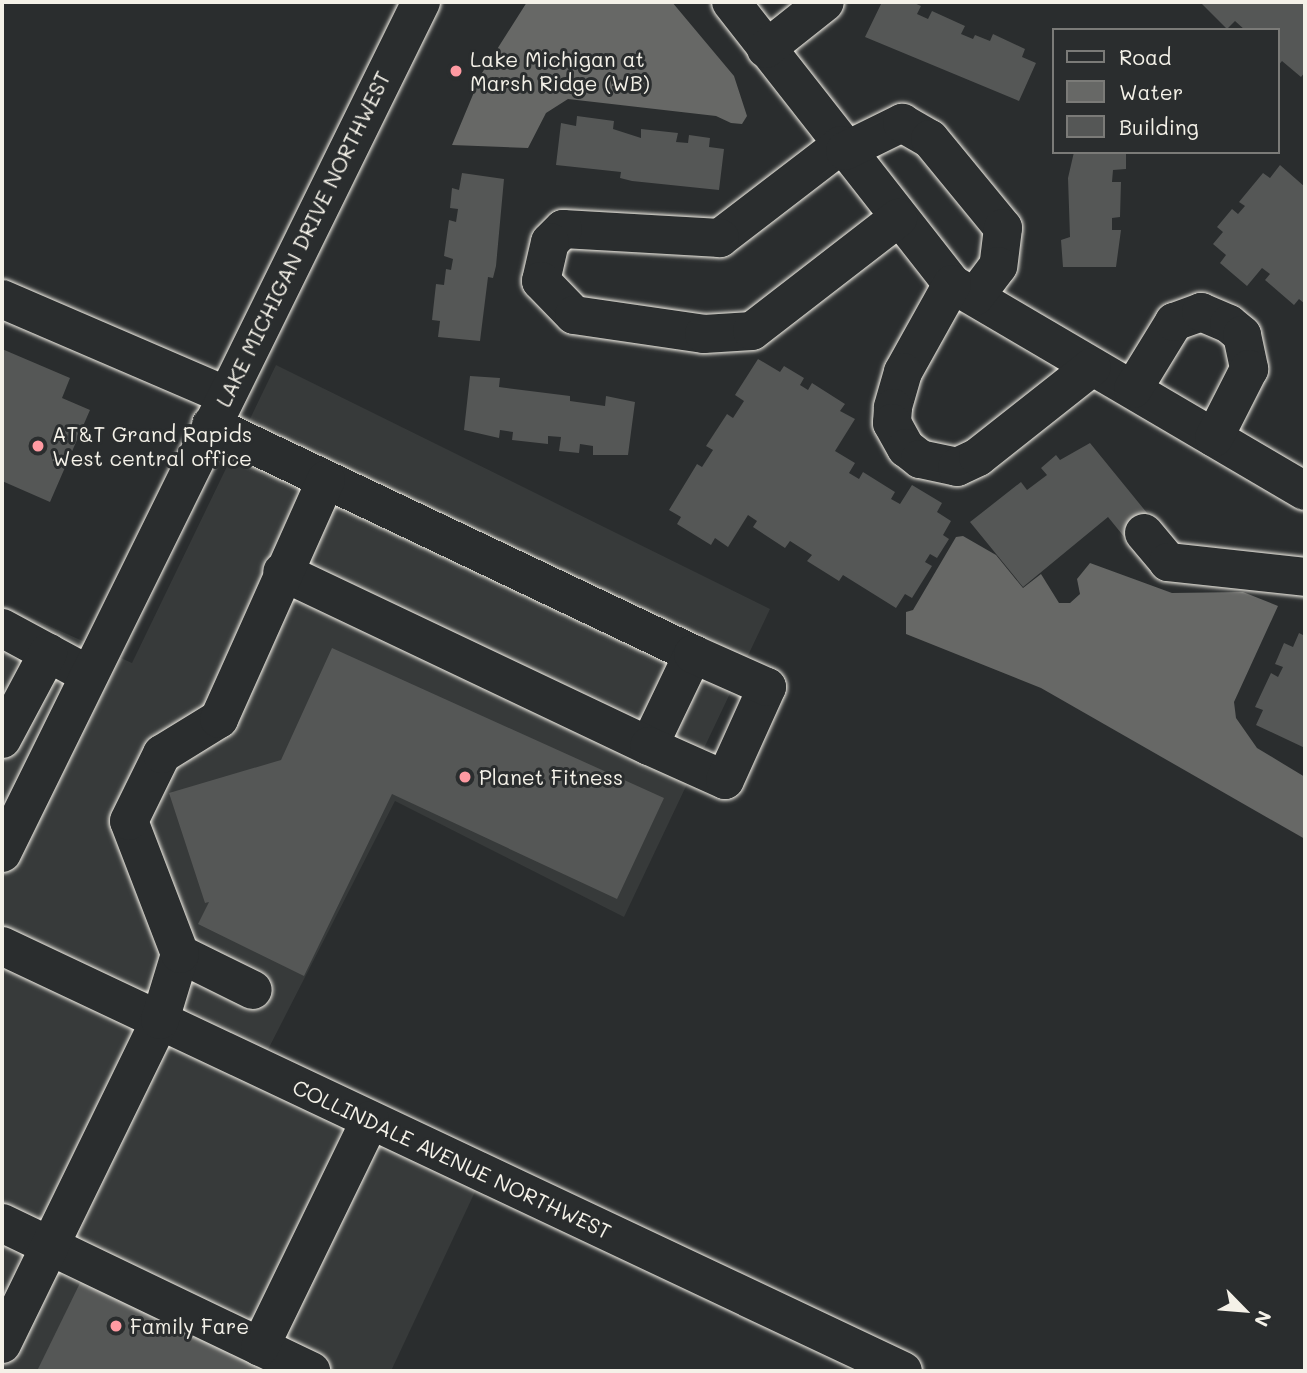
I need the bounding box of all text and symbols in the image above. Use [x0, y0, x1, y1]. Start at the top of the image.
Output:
legend [1052, 28, 1279, 154]
text: Road [1119, 43, 1171, 70]
place label: Lake Michigan at Marsh Ridge (WB) [470, 46, 650, 96]
marker: Lake Michigan at Marsh Ridge (WB) [448, 63, 464, 79]
street label: LAKE MICHIGAN DRIVE NORTHWEST [211, 67, 395, 411]
text: Water [1119, 78, 1183, 105]
text: Building [1119, 113, 1199, 140]
place label: AT&T Grand Rapids West central office [52, 421, 252, 471]
marker: AT&T Grand Rapids West central office [30, 438, 46, 454]
place label: Planet Fitness [479, 764, 623, 790]
marker: Planet Fitness [457, 769, 473, 785]
street label: COLLINDALE AVENUE NORTHWEST [289, 1074, 615, 1244]
north arrow [1209, 1275, 1279, 1345]
text: N [1249, 1307, 1278, 1331]
place label: Family Fare [130, 1313, 249, 1339]
marker: Family Fare [108, 1318, 124, 1334]

